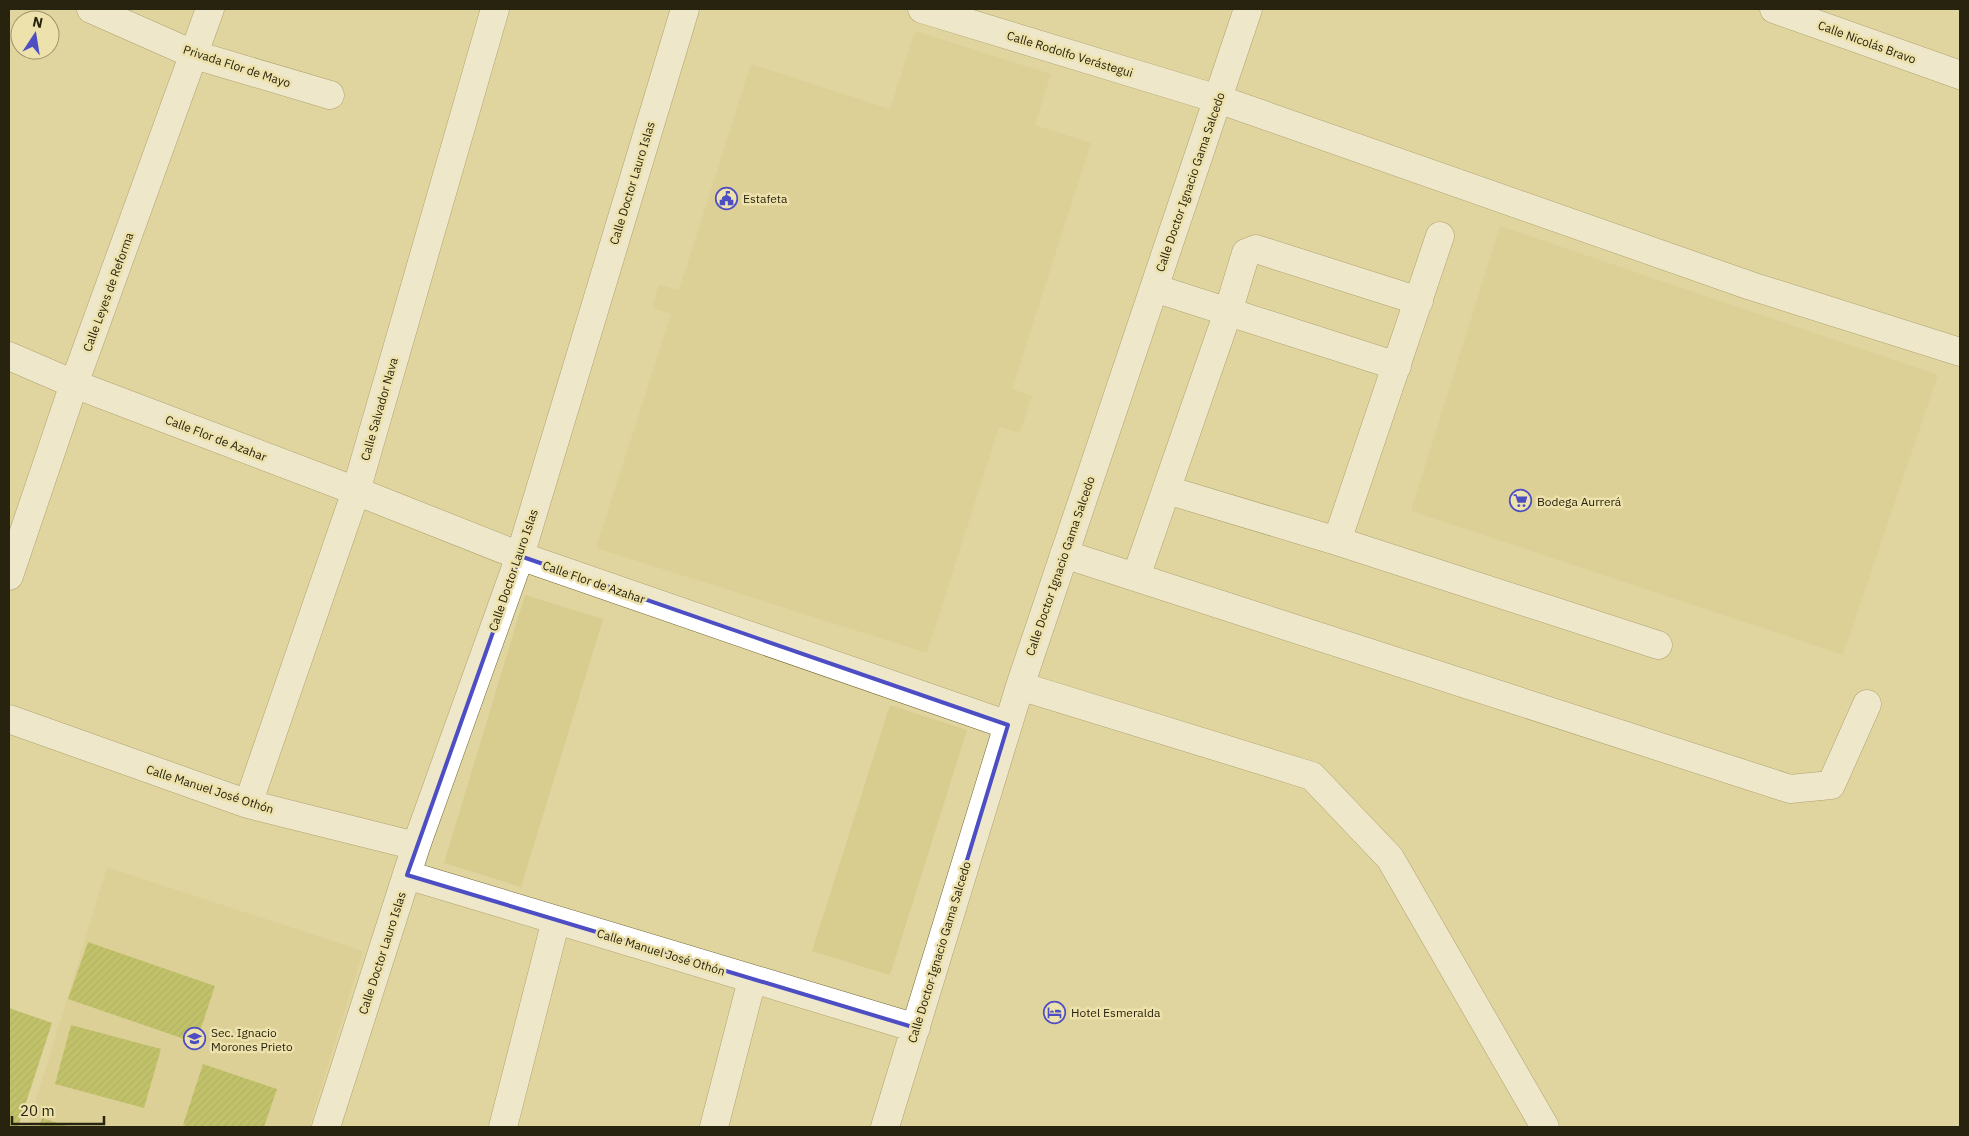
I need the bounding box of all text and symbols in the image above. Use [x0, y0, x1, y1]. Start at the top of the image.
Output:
north arrow [10, 10, 60, 60]
text: N [31, 12, 45, 32]
street label: Calle Nicolás Bravo [1816, 17, 1918, 67]
street label: Calle Rodolfo Verástegui [1005, 28, 1135, 80]
street label: Privada Flor de Mayo [181, 42, 293, 91]
street label: Calle Doctor Ignacio Gama Salcedo [1152, 90, 1228, 274]
street label: Calle Doctor Lauro Islas [606, 119, 658, 246]
public building icon: Estafeta [715, 186, 739, 210]
place label: Estafeta [743, 191, 788, 206]
street label: Calle Leyes de Reforma [79, 230, 137, 354]
street label: Calle Salvador Nava [357, 355, 401, 462]
street label: Calle Flor de Azahar [163, 412, 269, 464]
street label: Calle Doctor Ignacio Gama Salcedo [1022, 474, 1098, 658]
supermarket icon: Bodega Aurrerá [1509, 489, 1533, 513]
place label: Bodega Aurrerá [1537, 494, 1622, 509]
street label: Calle Doctor Lauro Islas [485, 507, 541, 633]
street label: Calle Flor de Azahar [541, 557, 648, 607]
street label: Calle Manuel José Othón [144, 761, 276, 817]
street label: Calle Doctor Ignacio Gama Salcedo [904, 859, 974, 1045]
street label: Calle Doctor Lauro Islas [355, 890, 409, 1016]
street label: Calle Manuel José Othón [595, 925, 727, 979]
hotel icon: Hotel Esmeralda [1043, 1000, 1067, 1024]
place label: Hotel Esmeralda [1071, 1005, 1161, 1020]
place label: Sec. Ignacio Morones Prieto [211, 1025, 293, 1054]
school or university icon: Sec. Ignacio Morones Prieto [183, 1027, 207, 1051]
scale bar [12, 1094, 105, 1126]
text: 20 m [20, 1101, 55, 1120]

